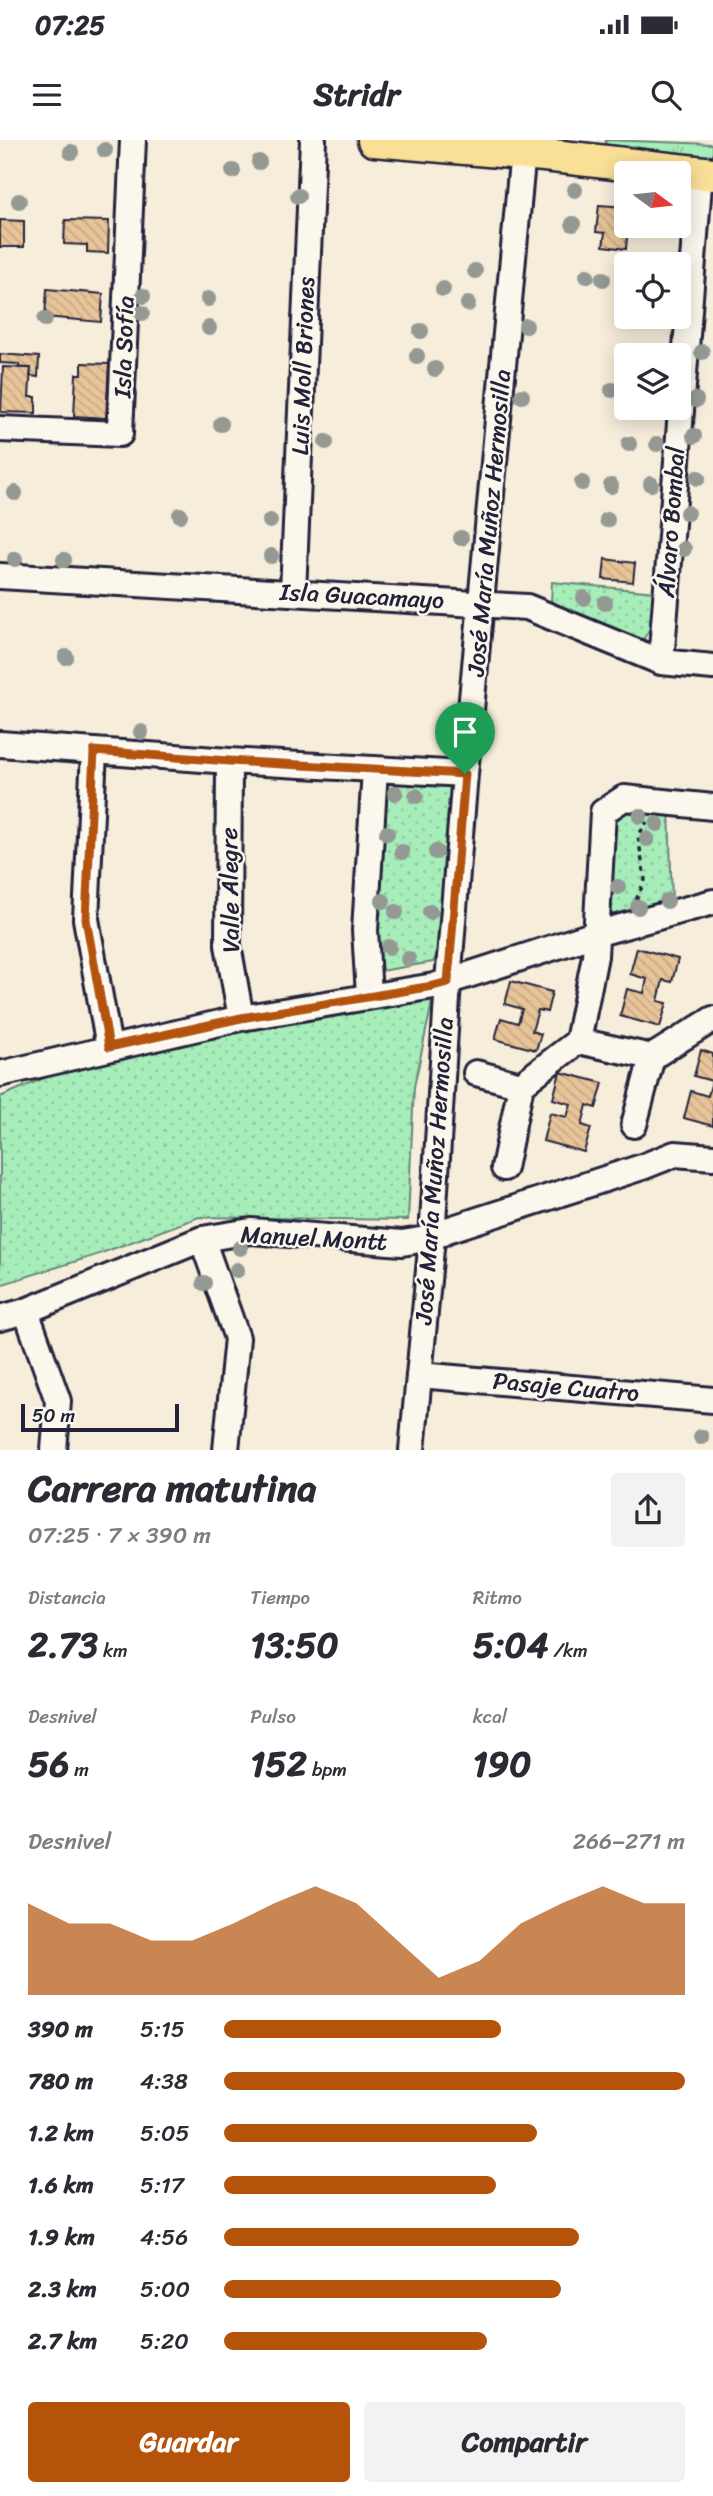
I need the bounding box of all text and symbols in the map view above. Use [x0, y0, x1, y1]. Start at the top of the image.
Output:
text: 07:25 [35, 2, 105, 48]
text: Stridr [313, 66, 400, 123]
icon: menu [28, 76, 66, 114]
icon: search [647, 76, 685, 114]
north arrow [614, 161, 691, 238]
map controls [614, 161, 691, 420]
button: locate [614, 252, 691, 329]
street label: Luis Moll Briones [279, 276, 327, 456]
street label: Isla Sofía [101, 295, 147, 400]
button: layers [614, 343, 691, 420]
street label: José María Muñoz Hermosilla [455, 368, 523, 679]
street label: Álvaro Bombal [645, 444, 697, 600]
street label: Isla Guacamayo [278, 571, 445, 621]
pin [435, 702, 495, 774]
icon: arrive [446, 713, 484, 751]
street label: Valle Alegre [208, 827, 252, 953]
street label: José María Muñoz Hermosilla [402, 1016, 466, 1327]
street label: Manuel Montt [240, 1213, 389, 1263]
street label: Pasaje Cuatro [491, 1360, 641, 1414]
text: 50 m [32, 1399, 75, 1432]
scale bar [21, 1400, 178, 1432]
text: Carrera matutina [28, 1455, 317, 1522]
button: share [611, 1473, 685, 1547]
text: 07:25 · 7 × 390 m [28, 1515, 211, 1556]
text: Distancia [28, 1581, 106, 1614]
text: Tiempo [250, 1581, 310, 1614]
text: Ritmo [473, 1581, 522, 1614]
text: 2.73 [28, 1614, 98, 1676]
text: 13:50 [250, 1614, 339, 1676]
text: 5:04 [473, 1614, 549, 1676]
text: km [98, 1634, 128, 1667]
text: /km [549, 1634, 588, 1667]
text: Desnivel [28, 1700, 97, 1733]
text: Pulso [250, 1700, 296, 1733]
text: kcal [473, 1700, 507, 1733]
text: 56 [28, 1733, 69, 1795]
text: 152 [250, 1733, 307, 1795]
text: 190 [473, 1733, 531, 1795]
text: m [69, 1753, 89, 1786]
text: bpm [307, 1753, 347, 1786]
text: Desnivel [28, 1821, 111, 1862]
text: 266–271 m [573, 1821, 685, 1862]
text: 390 m [28, 2009, 93, 2050]
text: 5:15 [140, 2009, 185, 2050]
text: 780 m [28, 2061, 93, 2102]
text: 4:38 [140, 2061, 188, 2102]
text: 1.2 km [28, 2113, 94, 2154]
text: 5:05 [140, 2113, 190, 2154]
text: 1.6 km [28, 2165, 94, 2206]
text: 5:17 [140, 2165, 184, 2206]
text: 1.9 km [28, 2217, 95, 2258]
text: 4:56 [140, 2217, 188, 2258]
text: 2.3 km [28, 2269, 97, 2310]
text: 5:00 [140, 2269, 190, 2310]
text: 2.7 km [28, 2321, 97, 2362]
text: 5:20 [140, 2321, 189, 2362]
button: Guardar [28, 2402, 350, 2482]
button: Compartir [364, 2402, 685, 2482]

